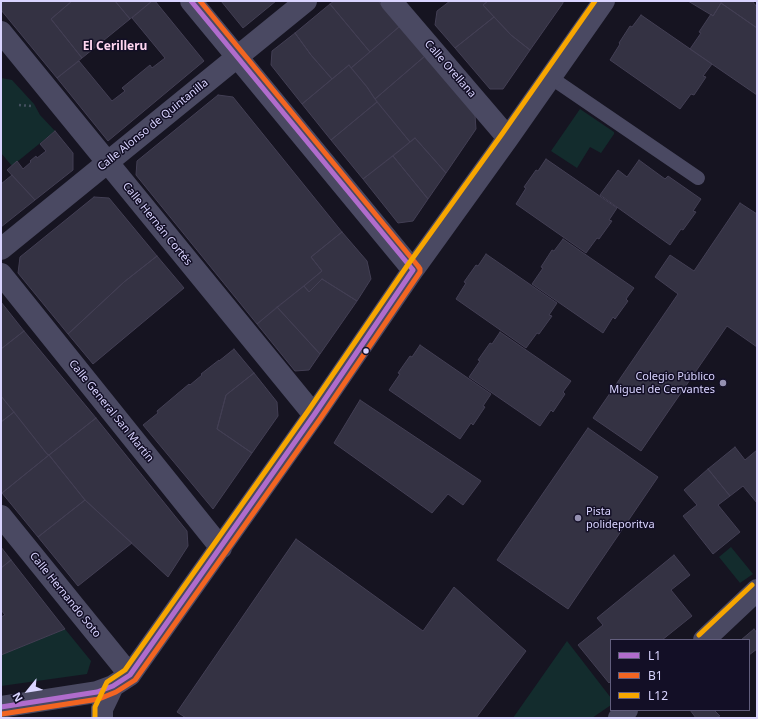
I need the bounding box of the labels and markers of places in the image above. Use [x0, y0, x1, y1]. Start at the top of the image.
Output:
unlabelled marker [361, 346, 371, 356]
place label: Colegio Público Miguel de Cervantes [609, 370, 715, 396]
marker: Colegio Público Miguel de Cervantes [718, 378, 728, 388]
place label: Pista polideporitva [586, 505, 655, 531]
marker: Pista polideporitva [573, 513, 583, 523]

